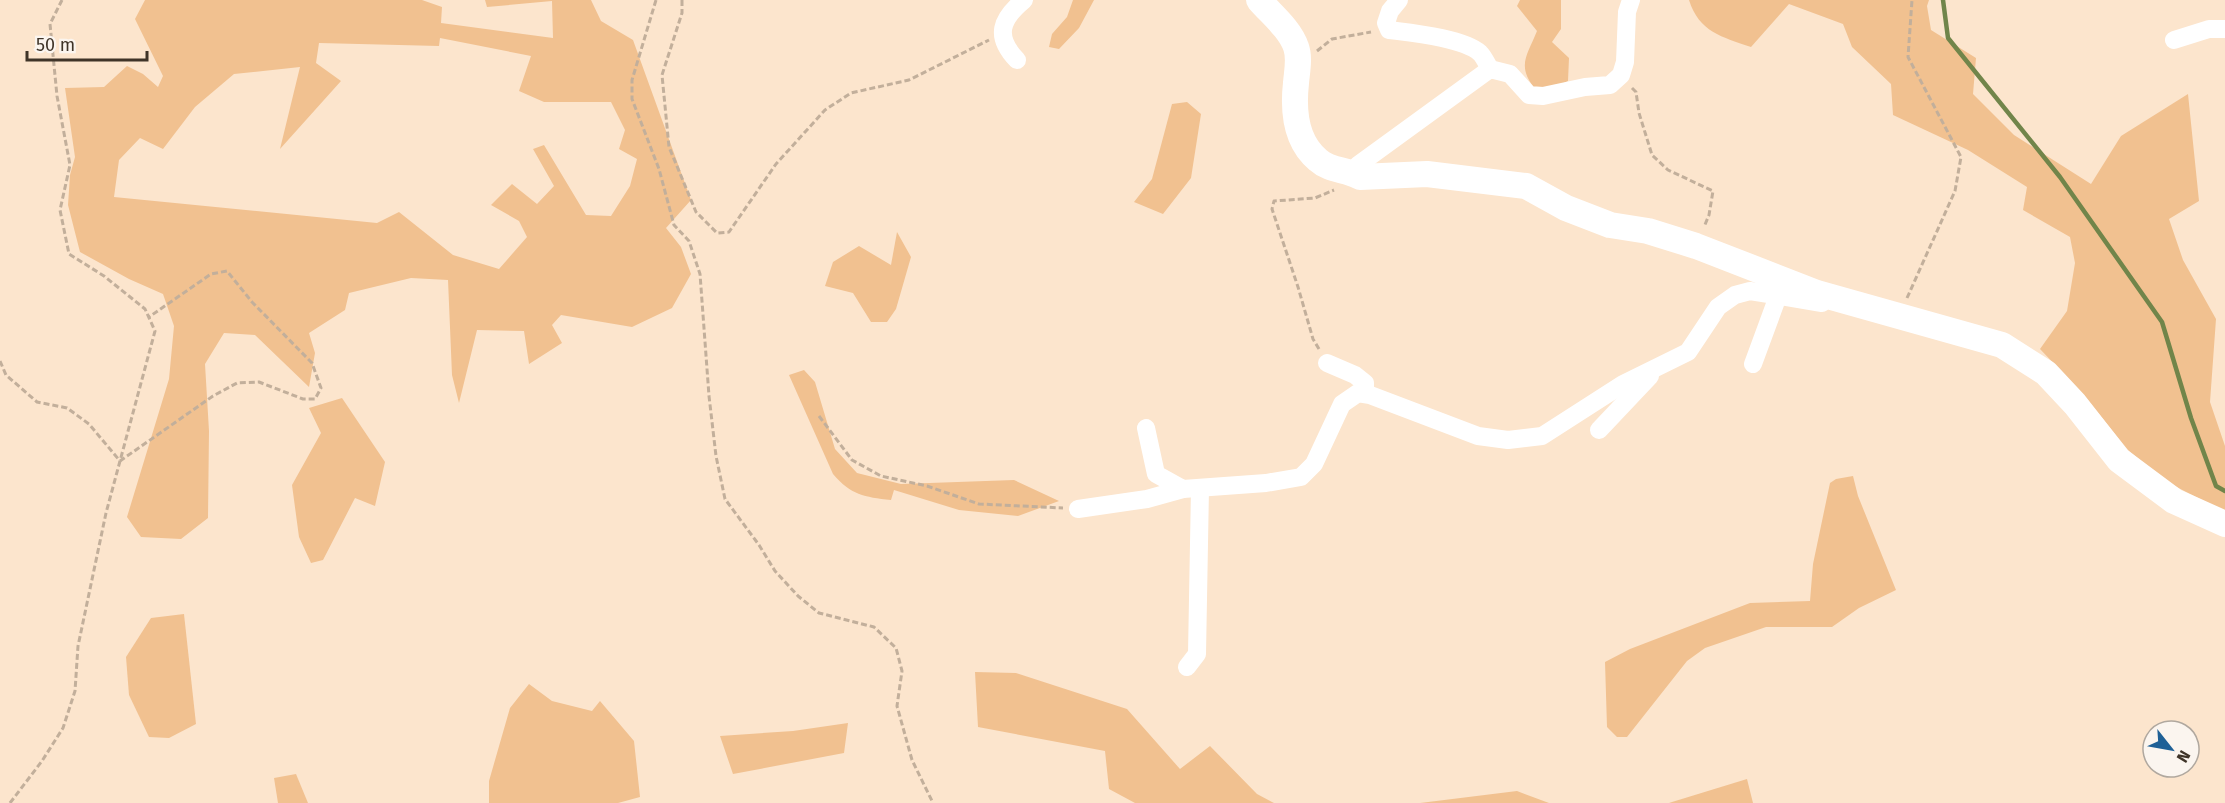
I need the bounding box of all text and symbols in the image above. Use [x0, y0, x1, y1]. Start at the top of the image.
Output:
scale bar [27, 24, 147, 62]
text: 50 m [36, 34, 75, 56]
north arrow [2141, 719, 2201, 779]
text: N [2173, 747, 2194, 766]

